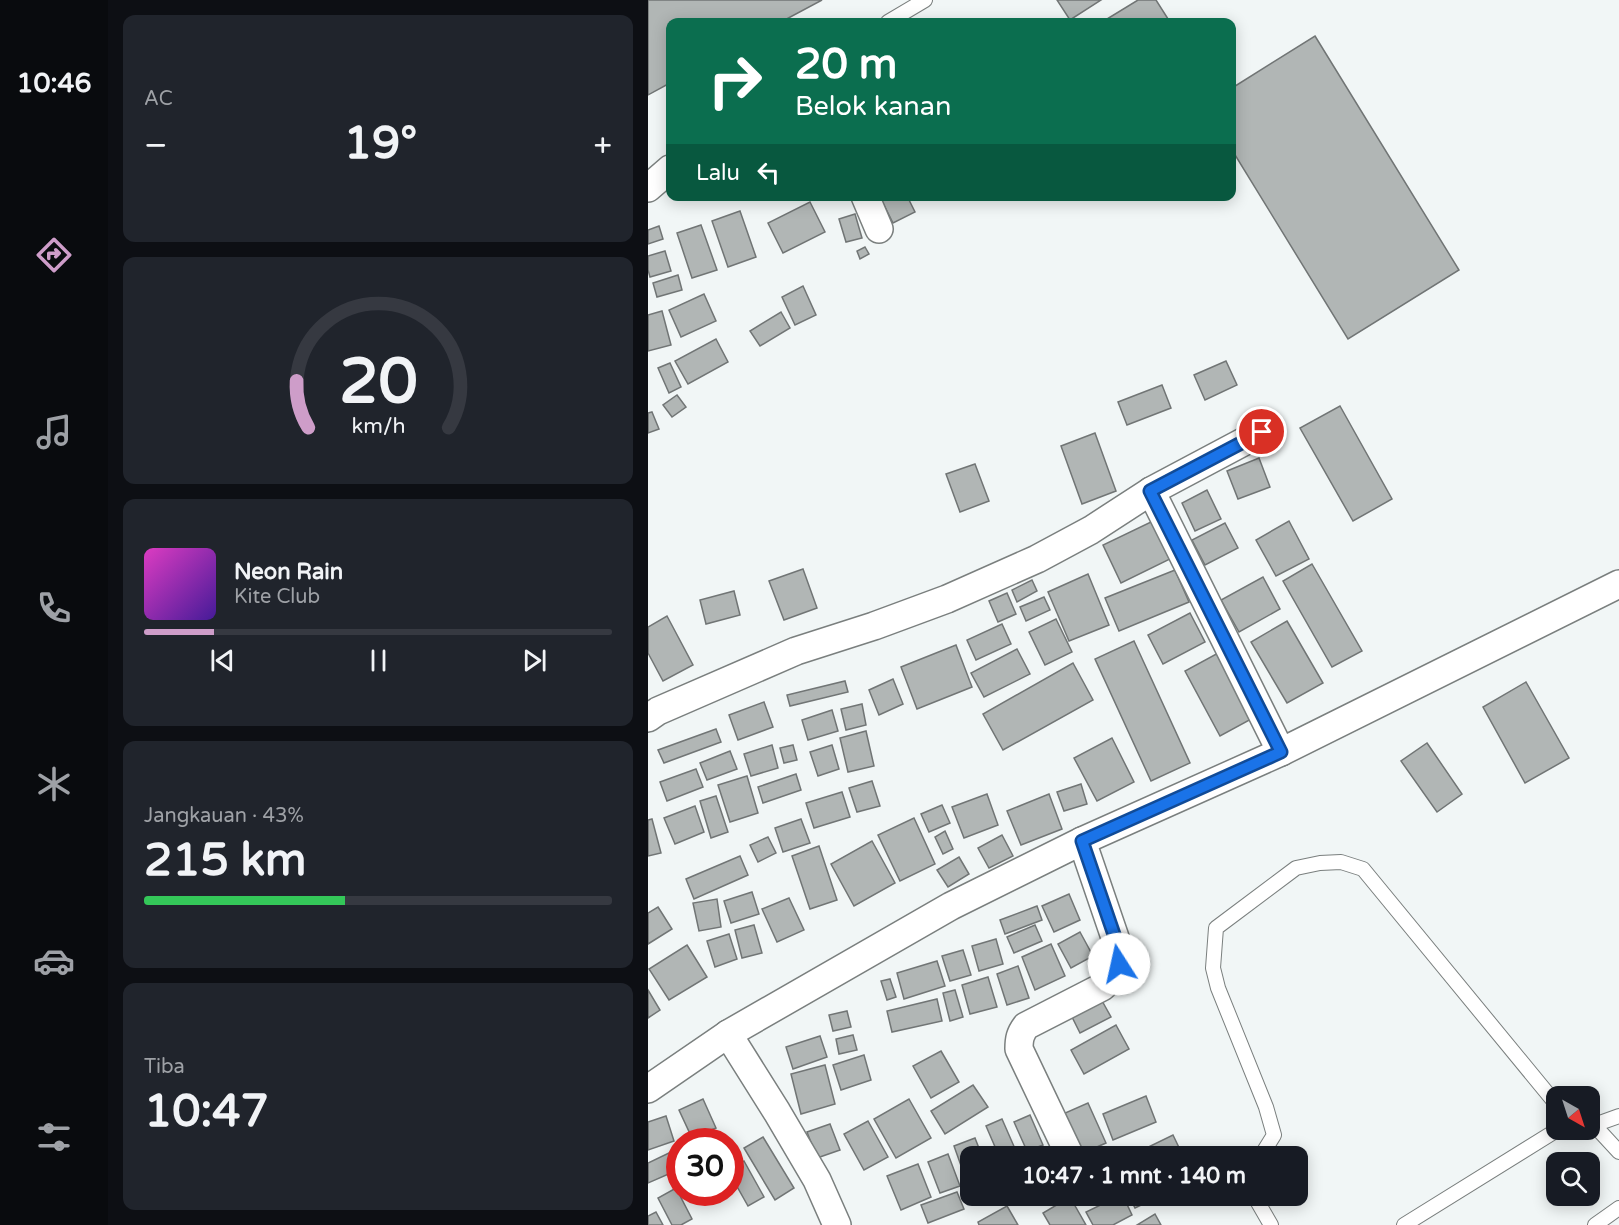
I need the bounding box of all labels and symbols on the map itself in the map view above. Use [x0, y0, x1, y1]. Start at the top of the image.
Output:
pin [1236, 406, 1287, 457]
position arrow [1087, 932, 1151, 996]
north arrow [1546, 1086, 1600, 1140]
speed limit sign: 30 [666, 1128, 744, 1206]

